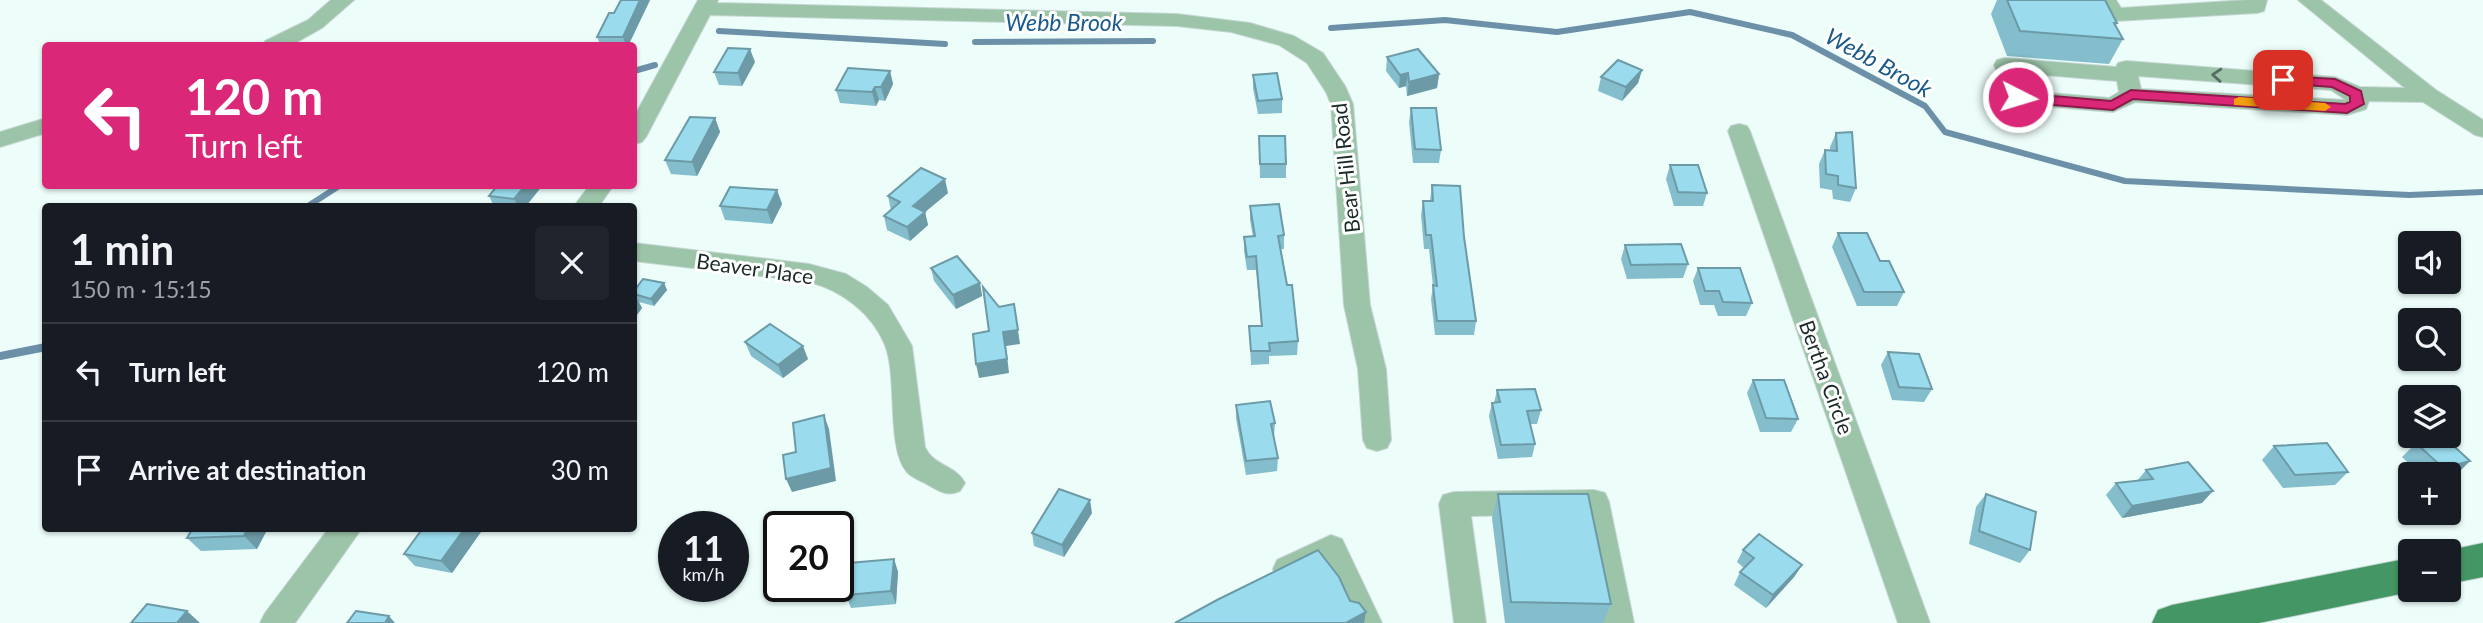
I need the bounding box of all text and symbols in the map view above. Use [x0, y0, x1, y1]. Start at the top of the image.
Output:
water label: Webb Brook [1005, 8, 1124, 36]
water label: Webb Brook [1821, 21, 1938, 103]
pin [2253, 50, 2313, 110]
position arrow [1981, 60, 2055, 134]
icon: arrive [2264, 61, 2302, 99]
text: 120 m [185, 67, 323, 125]
one-way arrow [2211, 68, 2222, 83]
icon: left [70, 70, 161, 161]
street label: Bear Hill Road [1326, 102, 1364, 234]
text: Turn left [185, 126, 302, 165]
text: 1 min [70, 224, 174, 274]
button: close [535, 226, 609, 300]
map controls [2398, 231, 2461, 602]
button: sound [2398, 231, 2461, 294]
street label: Beaver Place [695, 247, 815, 289]
text: 150 m · 15:15 [70, 275, 212, 303]
button: search [2398, 308, 2461, 371]
street label: Bertha Circle [1795, 317, 1859, 437]
icon: left [70, 353, 108, 391]
text: Turn left [129, 356, 226, 388]
text: 120 m [536, 356, 609, 388]
button: layers [2398, 385, 2461, 448]
icon: arrive [70, 451, 108, 489]
text: Arrive at destination [129, 454, 366, 486]
text: 30 m [551, 454, 609, 486]
button: + [2398, 462, 2461, 525]
speed limit sign: 20 [763, 511, 854, 602]
text: 11 [683, 526, 724, 568]
button: − [2398, 539, 2461, 602]
text: km/h [682, 563, 725, 585]

